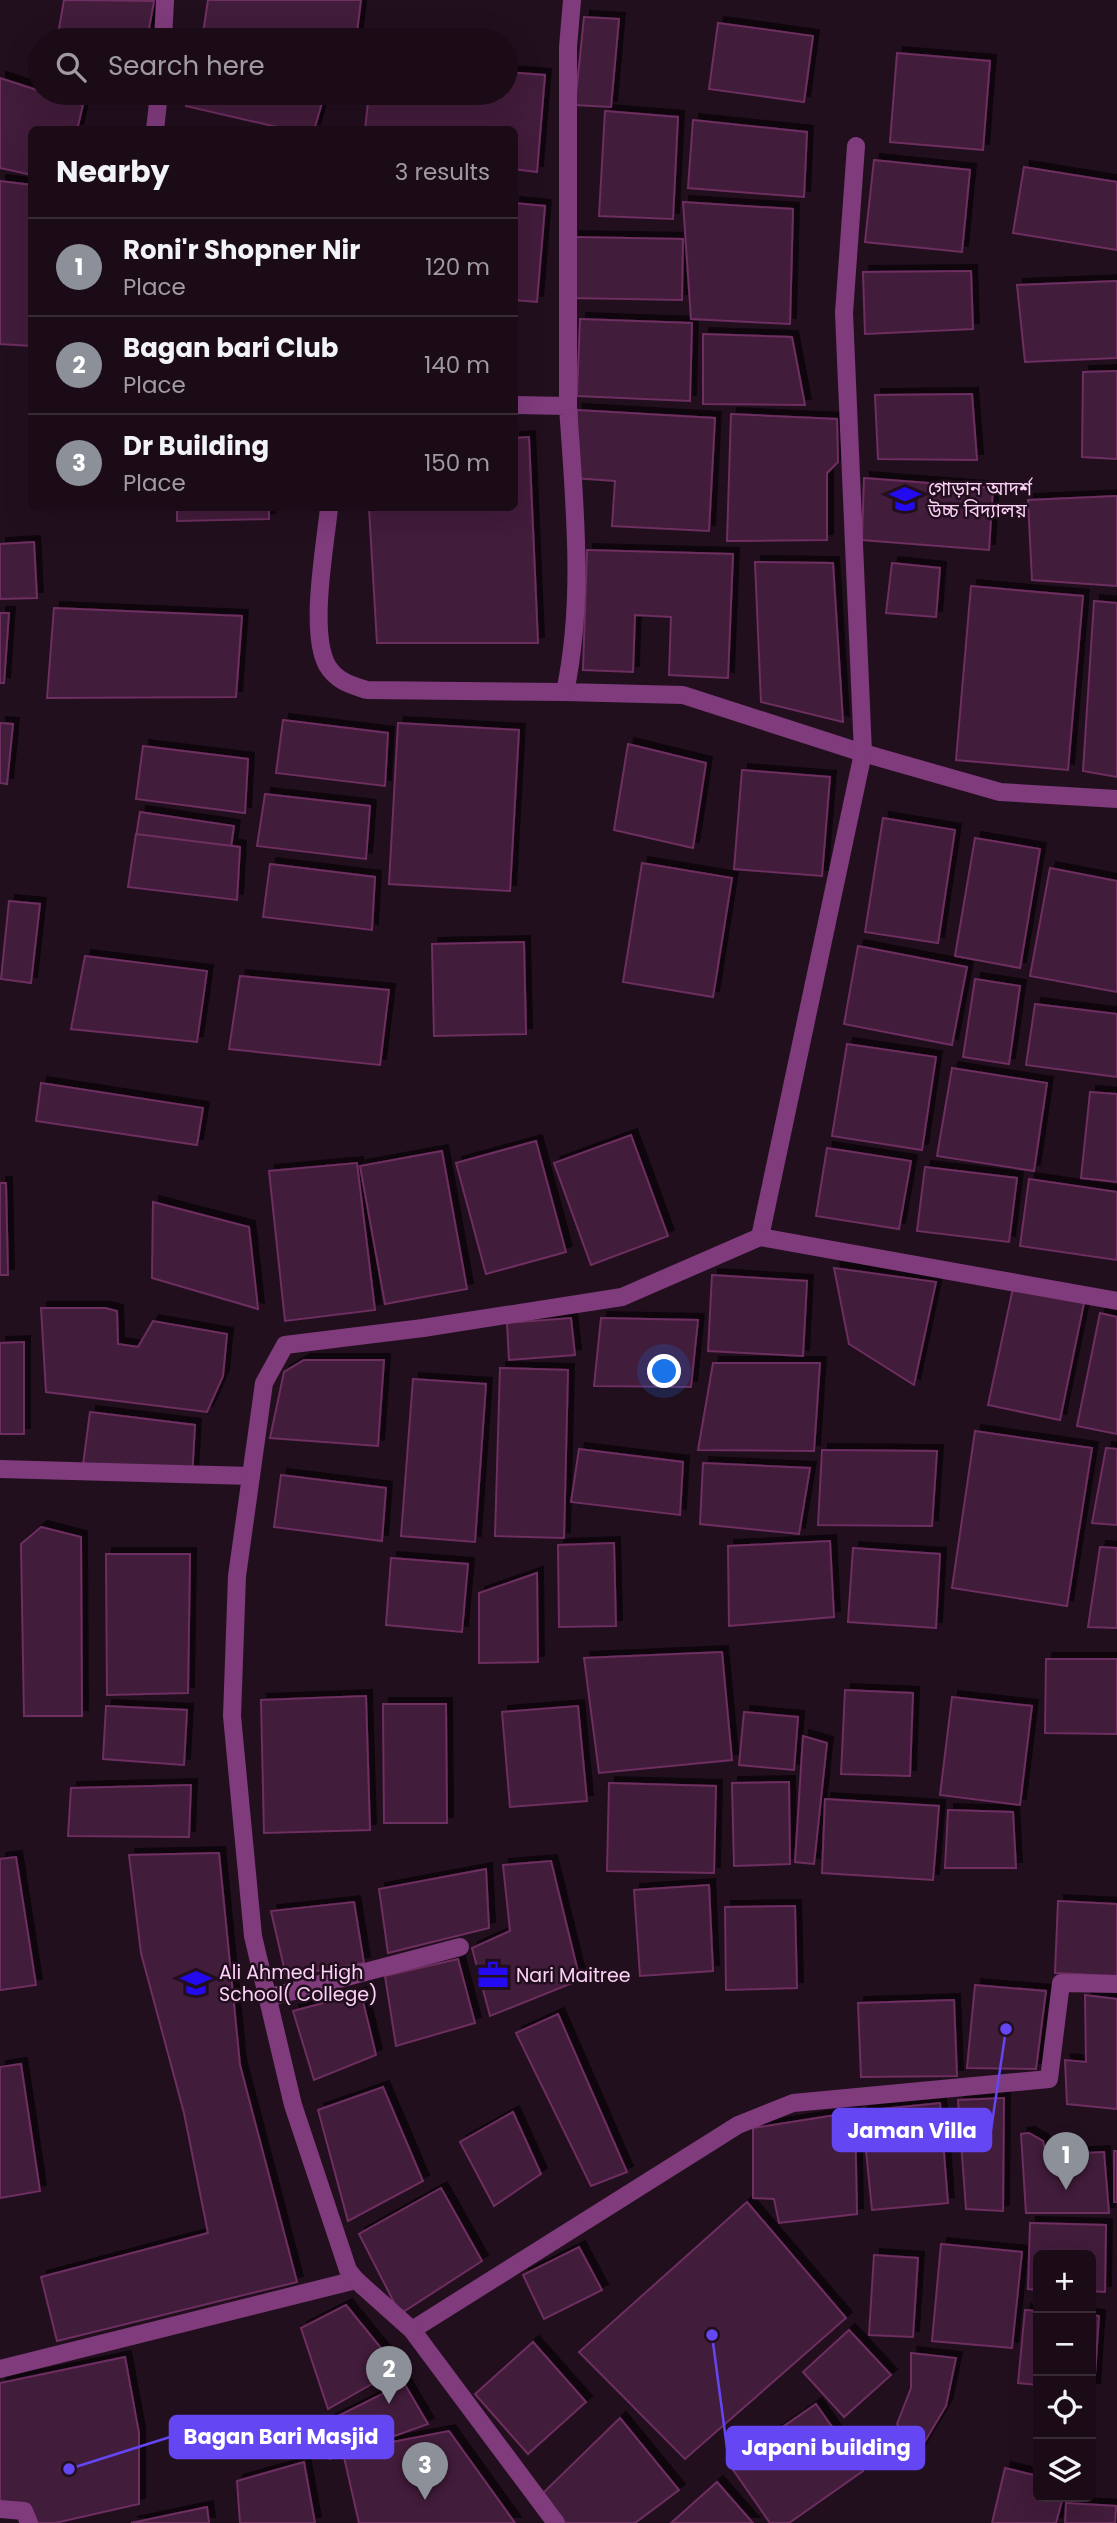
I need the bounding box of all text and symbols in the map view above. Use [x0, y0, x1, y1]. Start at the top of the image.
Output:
search box [28, 28, 518, 105]
icon: search [52, 48, 90, 86]
text: Search here [108, 48, 265, 84]
text: Nearby [56, 150, 170, 193]
text: 3 results [395, 156, 490, 188]
text: Roni'r Shopner Nir [123, 232, 360, 268]
text: 1 [75, 251, 83, 283]
text: 120 m [425, 251, 490, 283]
text: Place [123, 271, 186, 303]
text: Bagan bari Club [123, 330, 338, 366]
text: 2 [72, 349, 86, 381]
text: 140 m [424, 349, 490, 381]
text: Place [123, 369, 186, 401]
text: Dr Building [123, 428, 269, 464]
text: 3 [72, 447, 86, 479]
text: 150 m [424, 447, 490, 479]
text: Place [123, 467, 186, 499]
place label: গোড়ান আদর্শ উচ্চ বিদ্যালয় [927, 475, 1033, 524]
school or university icon: গোড়ান আদর্শ উচ্চ বিদ্যালয় [888, 482, 922, 516]
your location [647, 1354, 681, 1388]
office icon: Nari Maitree [476, 1958, 510, 1992]
place label: Ali Ahmed High School( College) [219, 1959, 378, 2008]
place label: Nari Maitree [516, 1962, 630, 1989]
school or university icon: Ali Ahmed High School( College) [179, 1966, 213, 2000]
callout: Jaman Villa [833, 2109, 991, 2151]
text: Jaman Villa [847, 2116, 977, 2145]
pin: 1 [1043, 2132, 1089, 2190]
map controls [1033, 2250, 1096, 2502]
button: + [1033, 2250, 1096, 2313]
button: − [1033, 2313, 1096, 2376]
pin: 2 [366, 2346, 412, 2404]
button: locate [1033, 2376, 1096, 2439]
callout: Bagan Bari Masjid [170, 2416, 393, 2458]
text: Bagan Bari Masjid [184, 2422, 378, 2451]
callout: Japani building [727, 2427, 924, 2469]
text: Japani building [741, 2433, 911, 2462]
button: layers [1033, 2439, 1096, 2502]
pin: 3 [402, 2442, 448, 2500]

